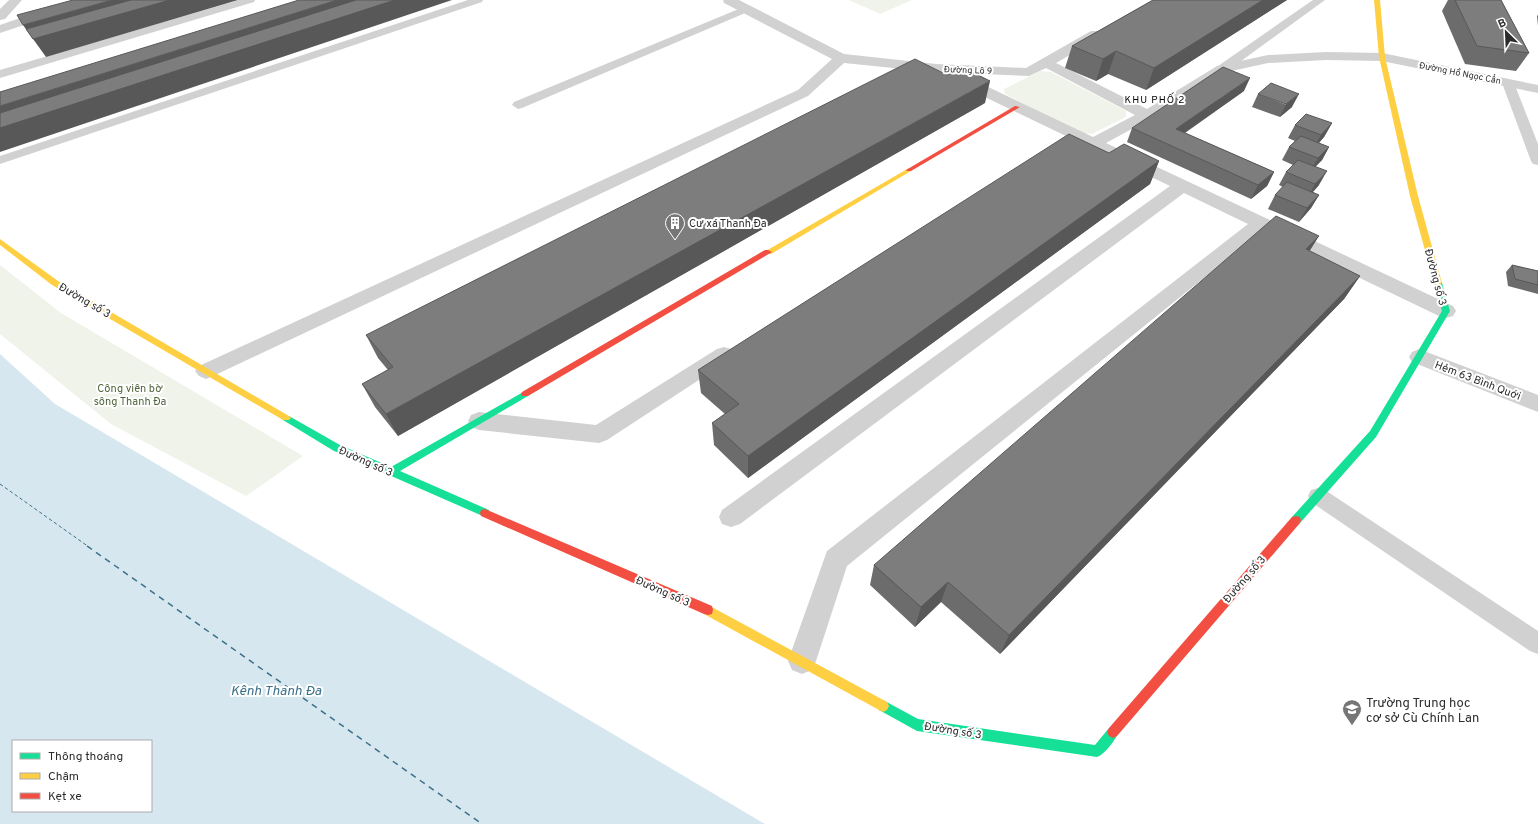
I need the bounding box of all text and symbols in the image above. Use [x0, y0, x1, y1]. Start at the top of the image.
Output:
north arrow [1486, 12, 1526, 52]
text: B [1496, 16, 1509, 32]
street label: Đường Hồ Ngọc Cẩn [1418, 59, 1502, 87]
street label: Đường Lô 9 [944, 64, 992, 77]
district label: KHU PHỐ 2 [1125, 92, 1185, 107]
building icon: Cư xá Thanh Đa [664, 212, 686, 240]
place label: Cư xá Thanh Đa [689, 217, 767, 231]
street label: Đường số 3 [1421, 247, 1449, 307]
street label: Đường số 3 [56, 280, 113, 321]
street label: Hẻm 63 Bình Quới [1433, 358, 1523, 404]
park label: Công viên bờ sông Thanh Đa [94, 382, 167, 409]
street label: Đường số 3 [336, 444, 395, 480]
street label: Đường số 3 [1220, 553, 1269, 606]
street label: Đường số 3 [633, 574, 692, 610]
water label: Kênh Thanh Đa [230, 683, 322, 700]
place label: Trường Trung học cơ sở Cù Chính Lan [1366, 696, 1479, 727]
school or university icon: Trường Trung học cơ sở Cù Chính Lan [1341, 698, 1363, 726]
street label: Đường số 3 [923, 720, 983, 742]
legend [12, 740, 152, 812]
text: Thông thoáng [48, 749, 123, 765]
text: Chậm [48, 769, 79, 785]
text: Kẹt xe [48, 789, 82, 805]

